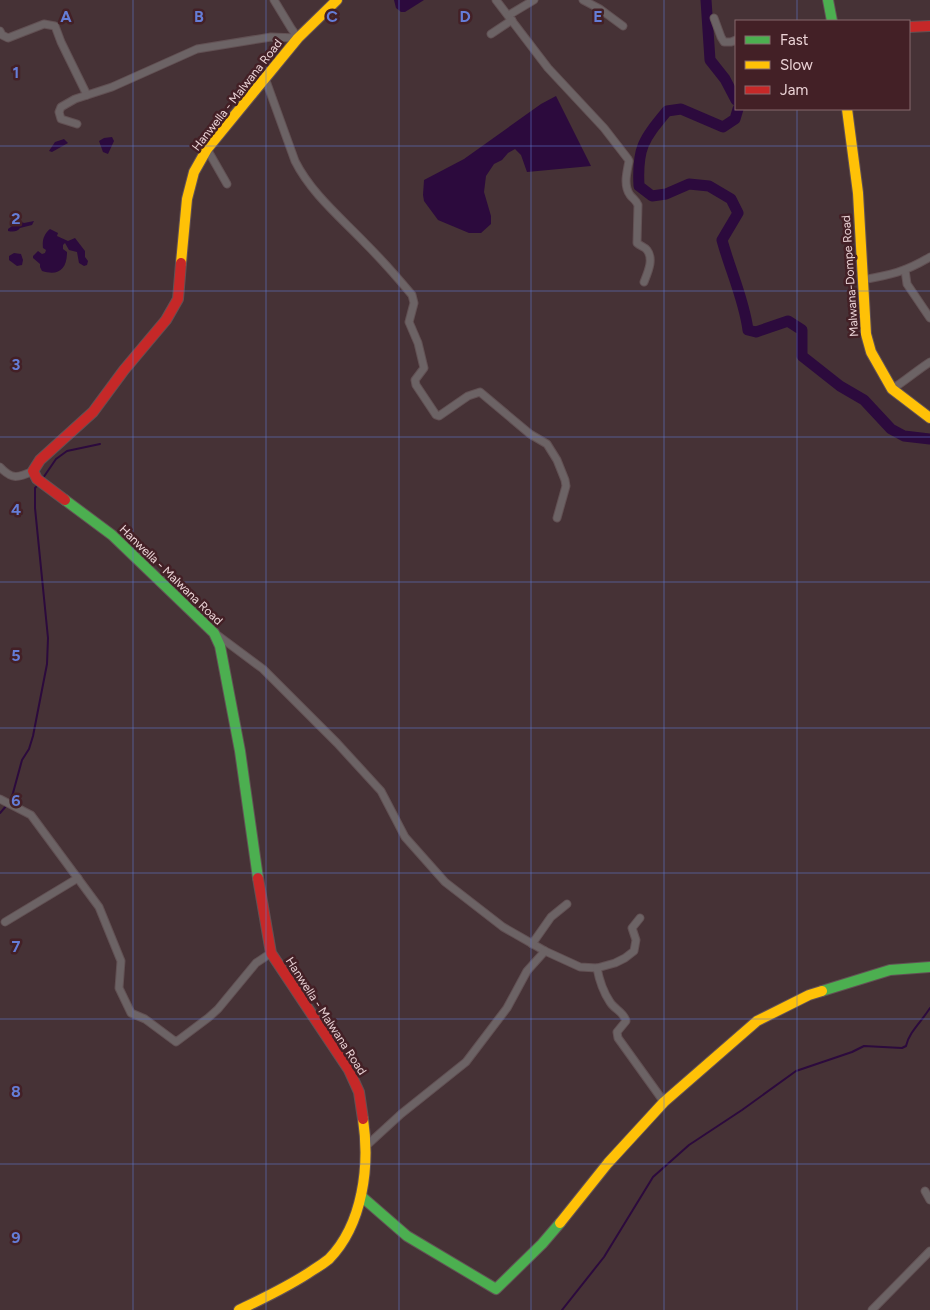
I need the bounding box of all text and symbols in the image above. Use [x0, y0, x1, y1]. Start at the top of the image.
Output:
text: A [60, 7, 72, 26]
text: B [194, 7, 204, 26]
text: C [326, 7, 338, 26]
text: D [459, 7, 471, 26]
text: E [593, 7, 603, 26]
legend [735, 20, 910, 110]
text: Fast [780, 31, 809, 49]
street label: Hanwella - Malwana Road [189, 36, 285, 154]
text: Slow [780, 56, 813, 74]
text: 1 [13, 63, 19, 82]
text: Jam [780, 81, 808, 99]
text: 2 [11, 209, 21, 228]
street label: Malwana-Dompe Road [839, 215, 861, 337]
text: 3 [12, 355, 21, 374]
text: 4 [11, 500, 21, 519]
street label: Hanwella - Malwana Road [117, 522, 225, 628]
text: 5 [11, 646, 21, 665]
text: 6 [11, 791, 21, 810]
text: 7 [12, 937, 21, 956]
street label: Hanwella - Malwana Road [283, 954, 369, 1078]
text: 8 [11, 1082, 21, 1101]
text: 9 [11, 1228, 21, 1247]

